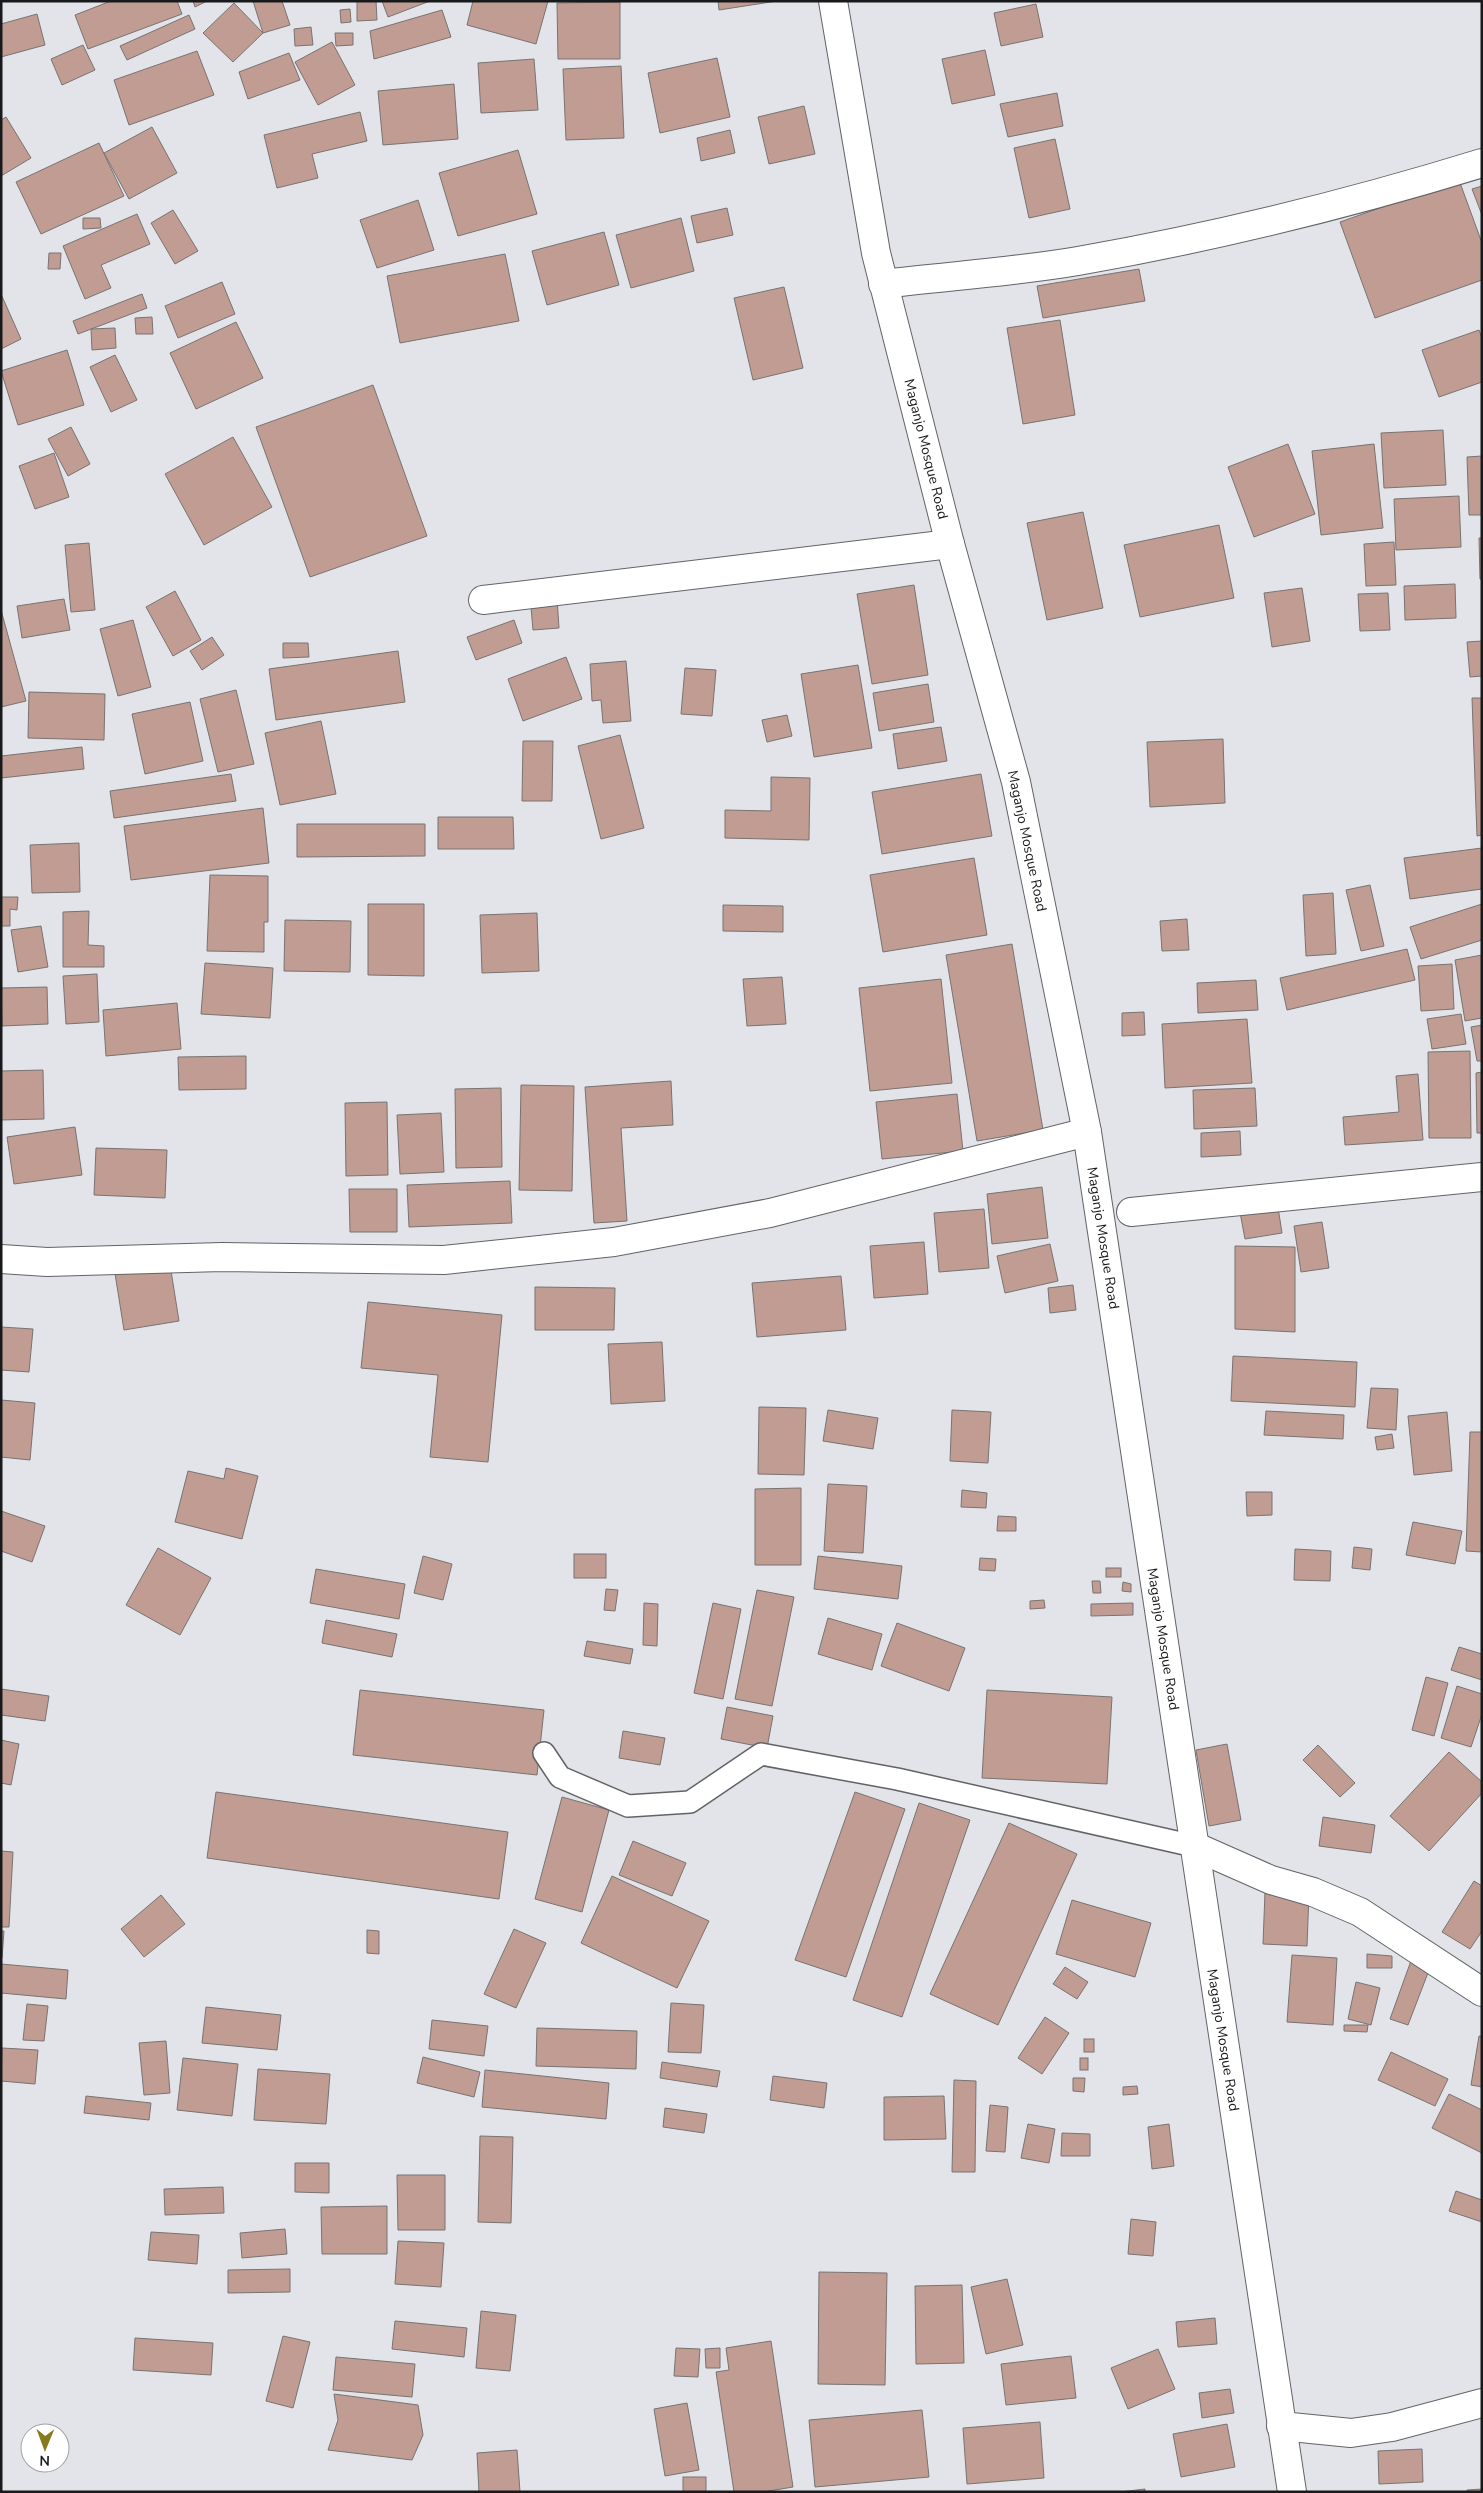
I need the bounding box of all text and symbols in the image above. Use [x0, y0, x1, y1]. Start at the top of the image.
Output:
street label: Maganjo Mosque Road [899, 377, 953, 521]
street label: Maganjo Mosque Road [1003, 769, 1051, 913]
street label: Maganjo Mosque Road [1082, 1166, 1124, 1310]
street label: Maganjo Mosque Road [1142, 1567, 1184, 1711]
street label: Maganjo Mosque Road [1202, 1968, 1244, 2112]
north arrow [20, 2423, 70, 2473]
text: N [39, 2451, 50, 2470]

